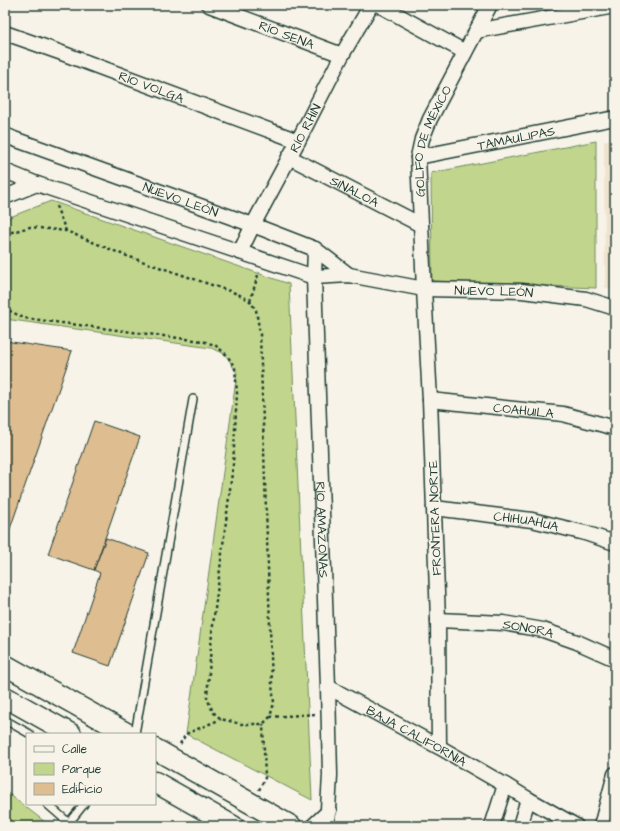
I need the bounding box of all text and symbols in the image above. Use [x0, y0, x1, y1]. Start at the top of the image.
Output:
street label: RÍO SENA [256, 17, 317, 54]
street label: RÍO VOLGA [116, 67, 187, 108]
street label: GOLFO DE MÉXICO [409, 82, 456, 197]
street label: RÍO RHIN [286, 101, 326, 156]
street label: TAMAULIPAS [476, 122, 557, 155]
street label: SINALOA [327, 172, 383, 212]
street label: NUEVO LEÓN [140, 178, 220, 222]
street label: NUEVO LEÓN [454, 282, 534, 302]
street label: COAHUILA [492, 399, 555, 423]
street label: FRONTERA NORTE [424, 460, 446, 576]
street label: RÍO AMAZONAS [311, 481, 332, 578]
street label: CHIHUAHUA [492, 507, 561, 536]
street label: SONORA [501, 615, 557, 643]
street label: BAJA CALIFORNIA [363, 701, 470, 771]
legend [26, 733, 156, 805]
text: Calle [62, 741, 87, 758]
text: Parque [62, 761, 102, 778]
text: Edificio [62, 781, 102, 798]

